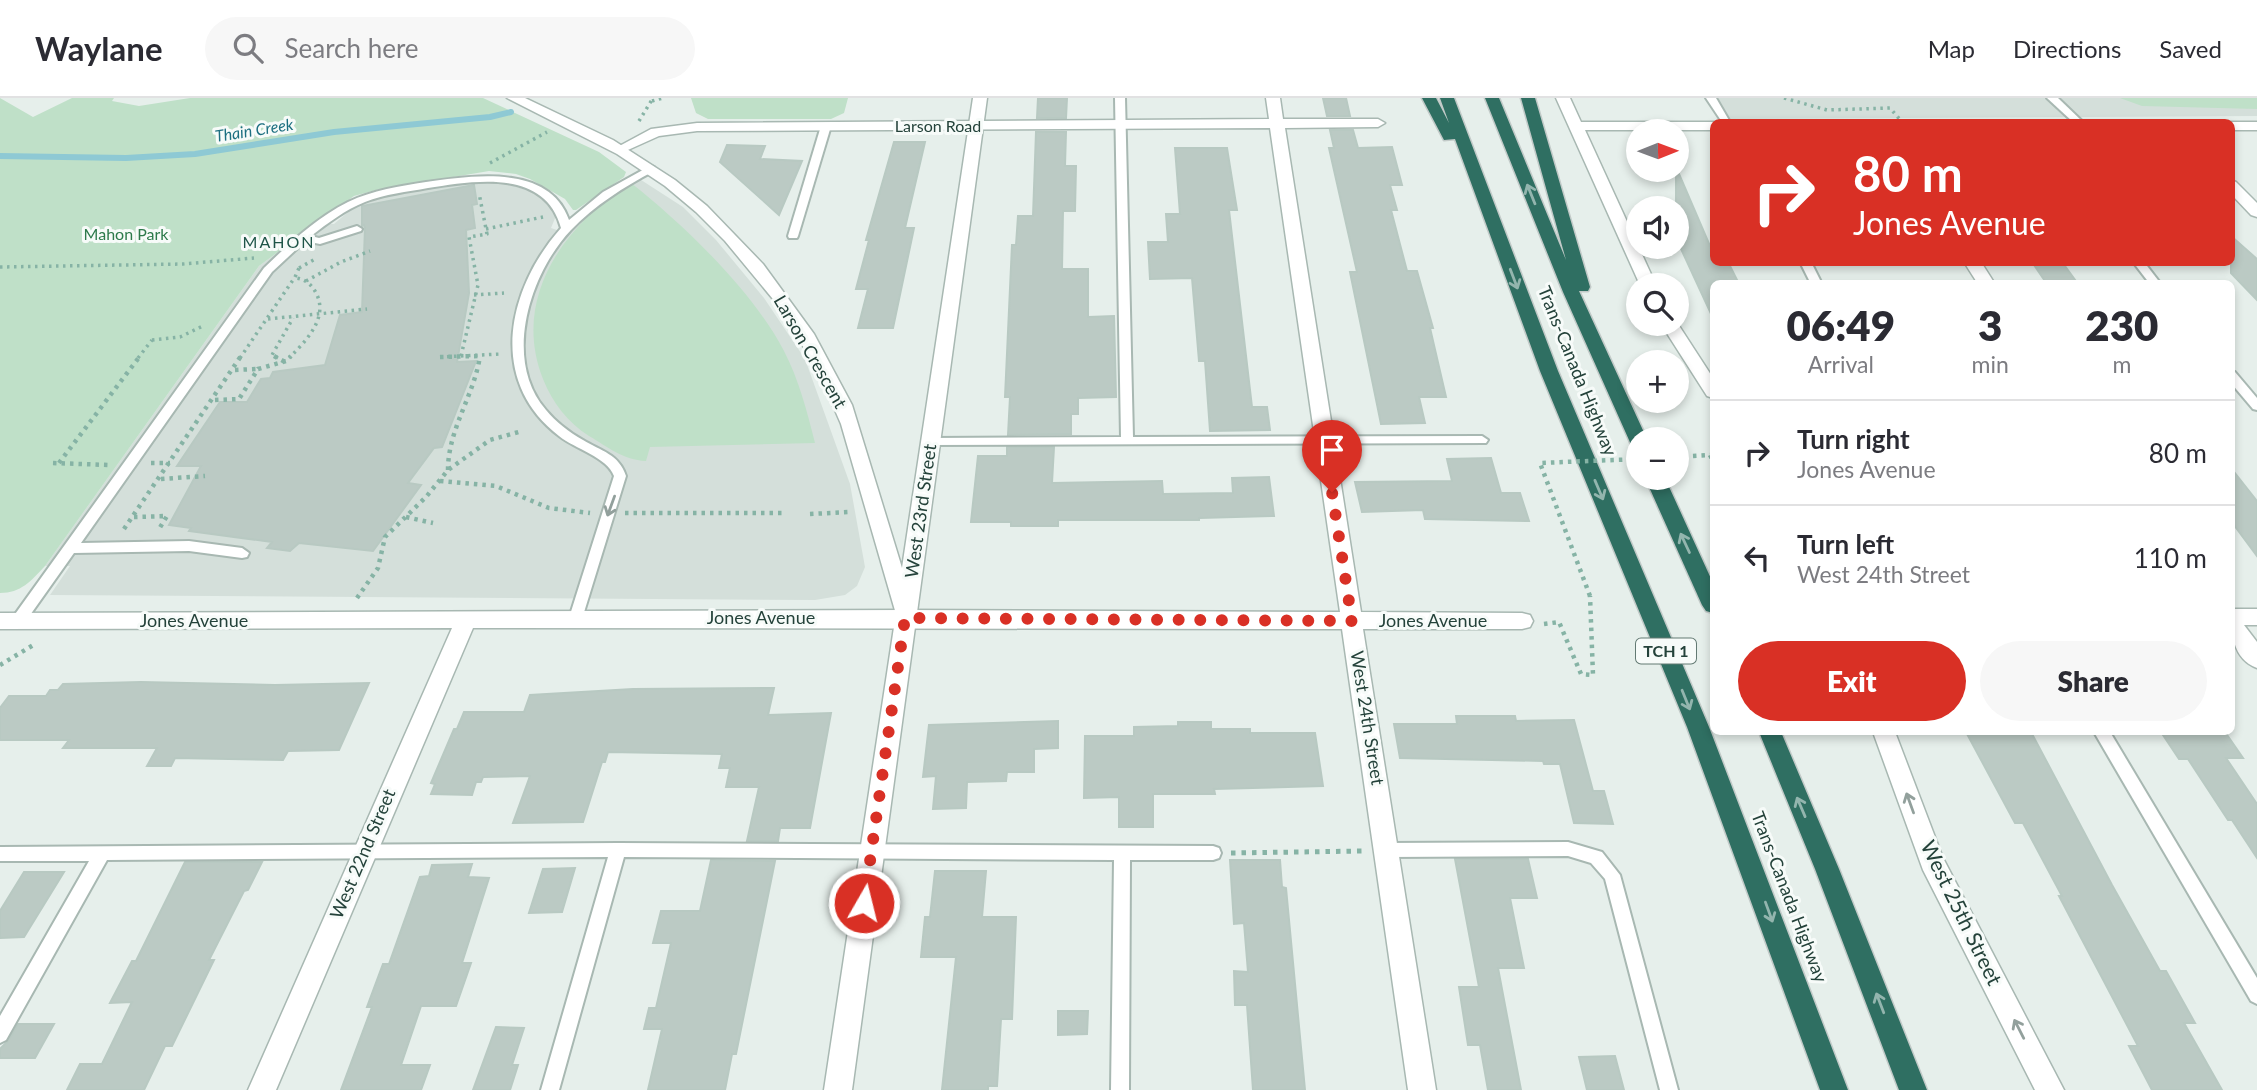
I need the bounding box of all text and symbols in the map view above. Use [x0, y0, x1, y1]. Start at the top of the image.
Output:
search box [205, 17, 695, 80]
text: Waylane [35, 28, 163, 68]
icon: search [229, 29, 267, 67]
text: Search here [285, 32, 419, 64]
text: Map [1928, 34, 1975, 63]
text: Directions [2013, 34, 2121, 63]
text: Saved [2159, 34, 2222, 63]
water label: Thain Creek [213, 114, 295, 145]
street label: Larson Road [895, 116, 981, 135]
north arrow [1626, 119, 1689, 182]
map controls [1626, 119, 1689, 490]
text: 80 m [1853, 144, 1963, 202]
icon: right [1738, 147, 1829, 238]
one-way arrow [1524, 184, 1537, 205]
button: sound [1626, 196, 1689, 259]
text: Jones Avenue [1853, 203, 2046, 242]
park label: Mahon Park [84, 224, 169, 243]
district label: MAHON [243, 232, 315, 251]
one-way arrow [1509, 267, 1521, 289]
button: search [1626, 273, 1689, 336]
street label: Trans-Canada Highway [1534, 282, 1622, 460]
street label: Larson Crescent [770, 291, 852, 413]
text: 06:49 [1787, 300, 1895, 350]
text: 3 [1978, 300, 2002, 350]
text: 230 [2085, 300, 2158, 350]
button: + [1626, 350, 1689, 413]
text: Arrival [1808, 350, 1874, 378]
text: min [1972, 350, 2009, 378]
text: m [2112, 350, 2131, 378]
pin [1302, 420, 1362, 492]
text: Turn right [1797, 423, 1910, 455]
button: − [1626, 427, 1689, 490]
icon: arrive [1313, 431, 1351, 469]
icon: right [1738, 434, 1776, 472]
text: 80 m [2149, 437, 2207, 469]
street label: West 23rd Street [900, 442, 940, 579]
text: Jones Avenue [1797, 455, 1936, 483]
one-way arrow [1593, 479, 1606, 500]
one-way arrow [604, 495, 616, 517]
text: Turn left [1797, 528, 1894, 560]
one-way arrow [1678, 533, 1691, 555]
icon: left [1738, 539, 1776, 577]
text: 110 m [2134, 542, 2207, 574]
text: West 24th Street [1797, 560, 1970, 588]
street label: Jones Avenue [707, 606, 815, 628]
street label: Jones Avenue [140, 609, 248, 631]
street label: Jones Avenue [1379, 609, 1487, 631]
road number: TCH 1 [1636, 638, 1696, 664]
button: Exit [1738, 641, 1966, 721]
button: Share [1980, 641, 2207, 721]
street label: West 24th Street [1347, 649, 1390, 787]
one-way arrow [1681, 689, 1694, 710]
street label: West 22nd Street [325, 785, 400, 922]
one-way arrow [1903, 792, 1915, 814]
one-way arrow [1794, 796, 1807, 818]
street label: Trans-Canada Highway [1747, 808, 1833, 986]
street label: West 25th Street [1916, 836, 2008, 989]
position arrow [827, 866, 901, 940]
one-way arrow [1764, 900, 1776, 922]
one-way arrow [1872, 993, 1885, 1015]
one-way arrow [2012, 1019, 2026, 1040]

